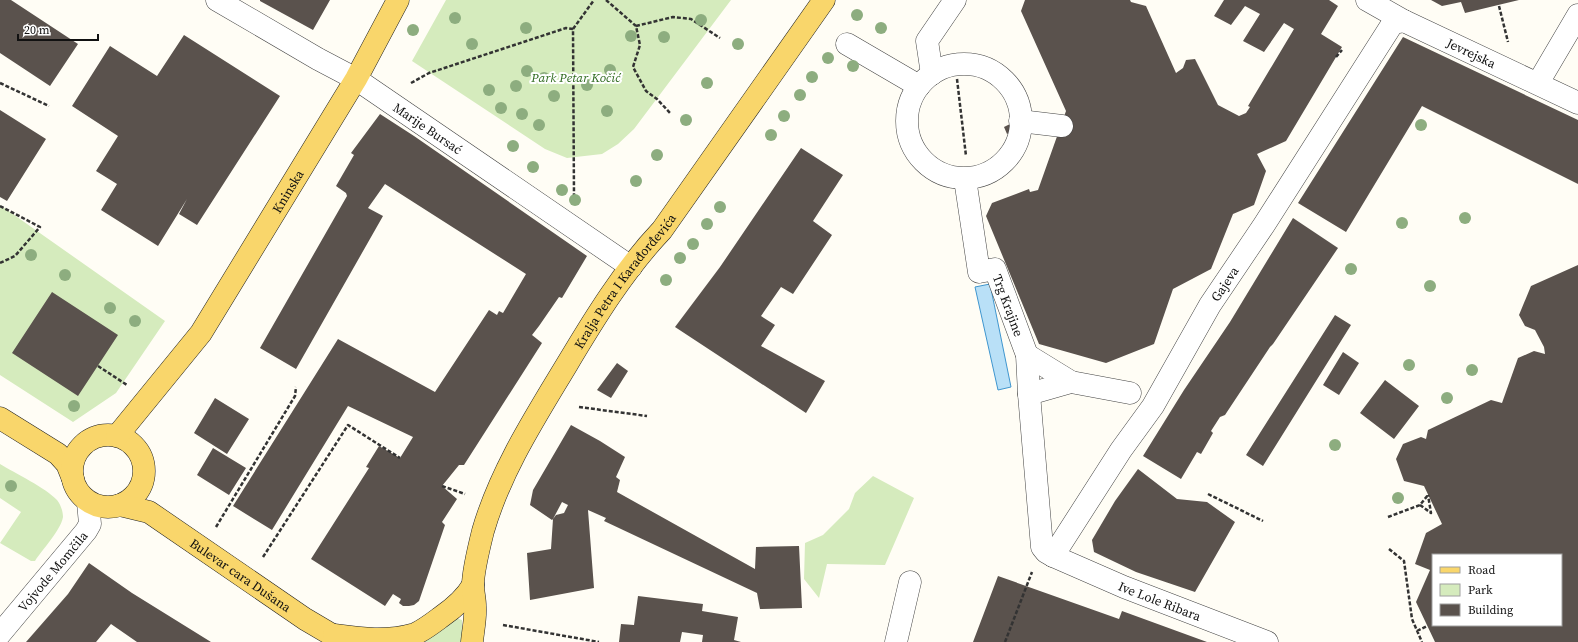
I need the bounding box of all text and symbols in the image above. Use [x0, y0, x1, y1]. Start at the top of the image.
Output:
scale bar [18, 16, 98, 42]
text: 20 m [24, 22, 50, 38]
street label: Jevrejska [1443, 34, 1499, 72]
park label: Park Petar Kočić [530, 69, 621, 86]
street label: Marije Bursać [390, 99, 466, 158]
street label: Kninska [268, 166, 308, 216]
street label: Kralja Petra I Karađorđevića [570, 210, 680, 352]
street label: Gajeva [1207, 263, 1243, 305]
street label: Trg Krajine [989, 272, 1027, 339]
street label: Vojvode Momčila [14, 527, 92, 615]
street label: Bulevar cara Dušana [187, 535, 295, 616]
legend [1432, 554, 1562, 626]
text: Road [1468, 562, 1495, 578]
street label: Ive Lole Ribara [1116, 578, 1204, 625]
text: Park [1468, 582, 1493, 598]
text: Building [1468, 602, 1513, 618]

